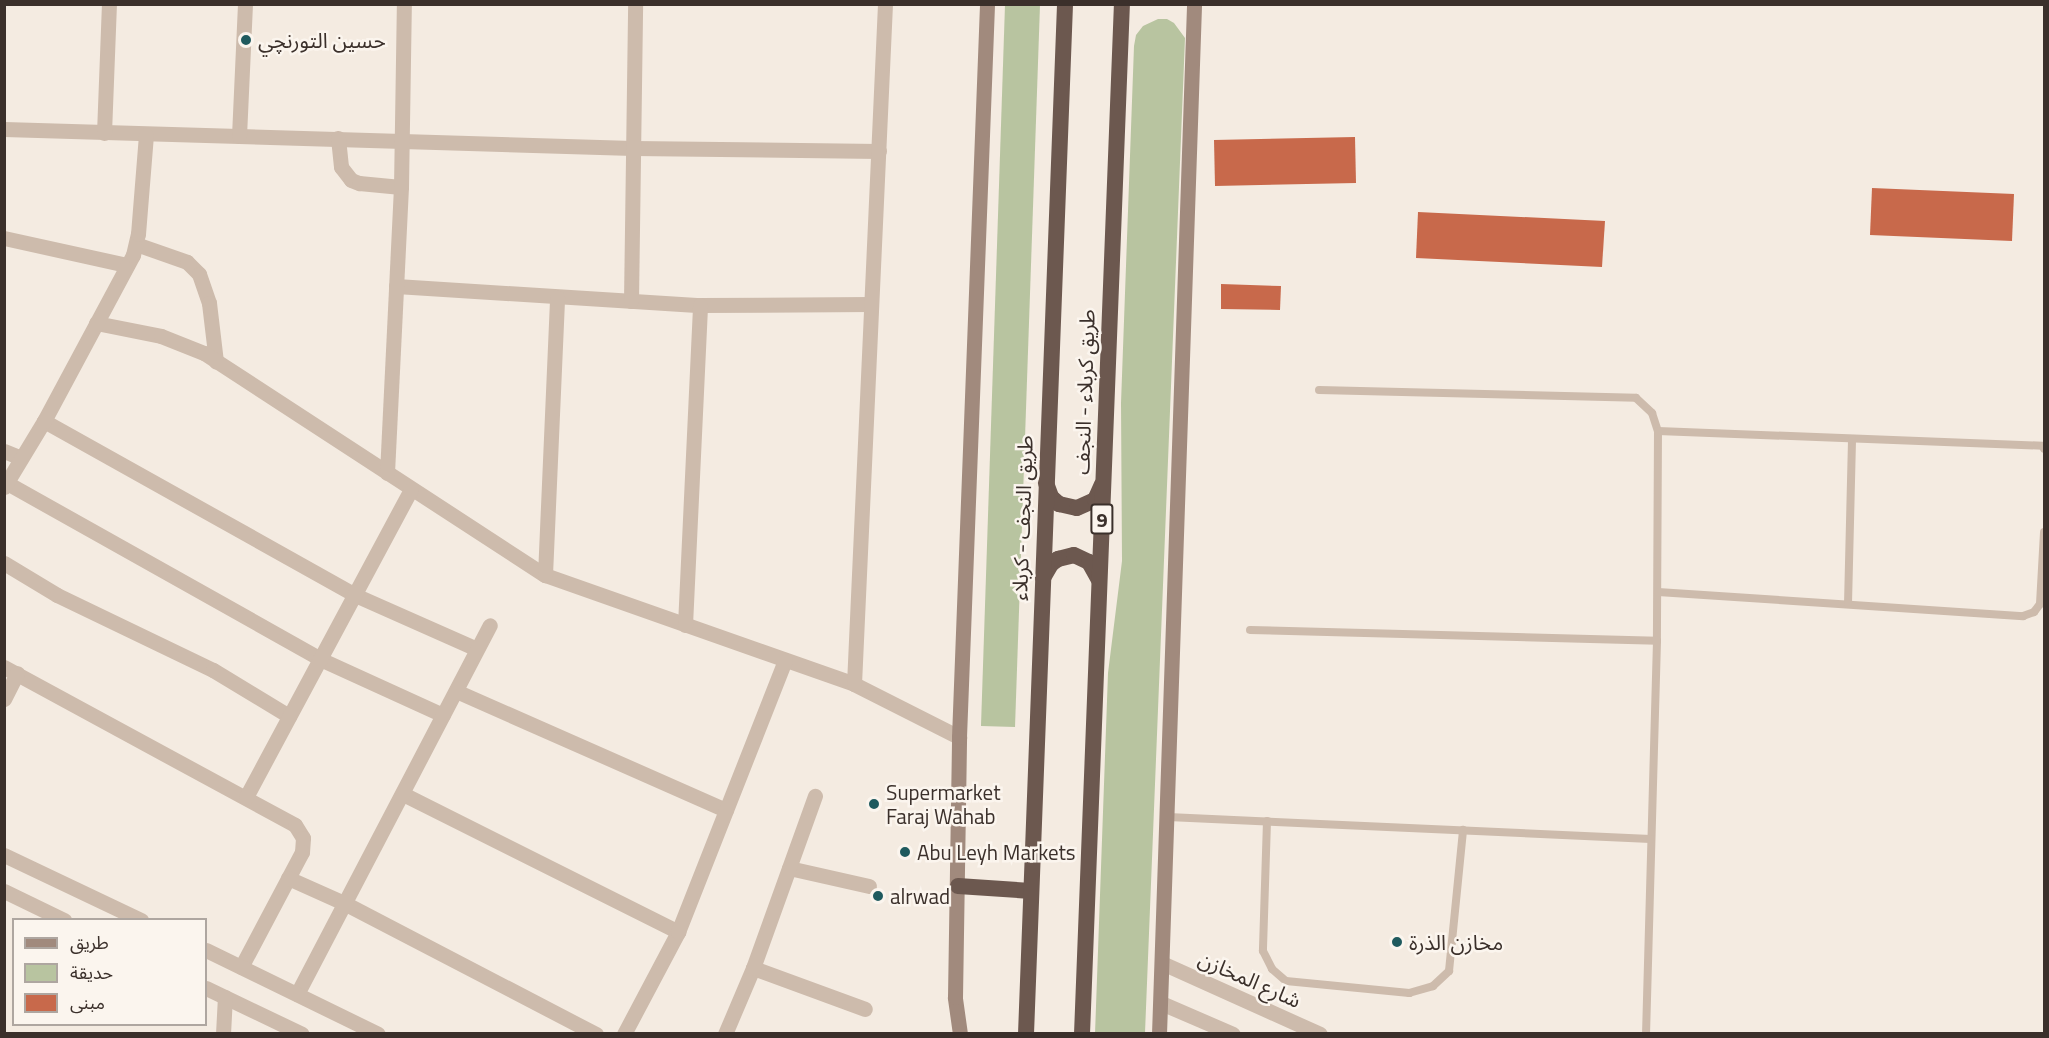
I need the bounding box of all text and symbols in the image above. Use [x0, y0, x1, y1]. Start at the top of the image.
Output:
place label: حسين التورنچي [258, 27, 386, 53]
marker: حسين التورنچي [239, 33, 253, 47]
street label: طريق كربلاء - النجف [1069, 309, 1099, 475]
street label: طريق النجف - كربلاء [1007, 435, 1037, 601]
road number: 9 [1090, 502, 1114, 536]
place label: Supermarket Faraj Wahab [886, 779, 1001, 829]
marker: Supermarket Faraj Wahab [867, 797, 881, 811]
place label: Abu Leyh Markets [917, 839, 1076, 865]
marker: Abu Leyh Markets [898, 845, 912, 859]
place label: alrwad [890, 883, 950, 909]
marker: alrwad [871, 889, 885, 903]
legend [12, 918, 207, 1026]
text: طريق [70, 929, 109, 956]
place label: مخازن الذرة [1409, 929, 1503, 955]
marker: مخازن الذرة [1390, 935, 1404, 949]
street label: شارع المخازن [1195, 945, 1305, 1013]
text: حديقة [70, 959, 113, 986]
text: مبنى [70, 989, 105, 1016]

